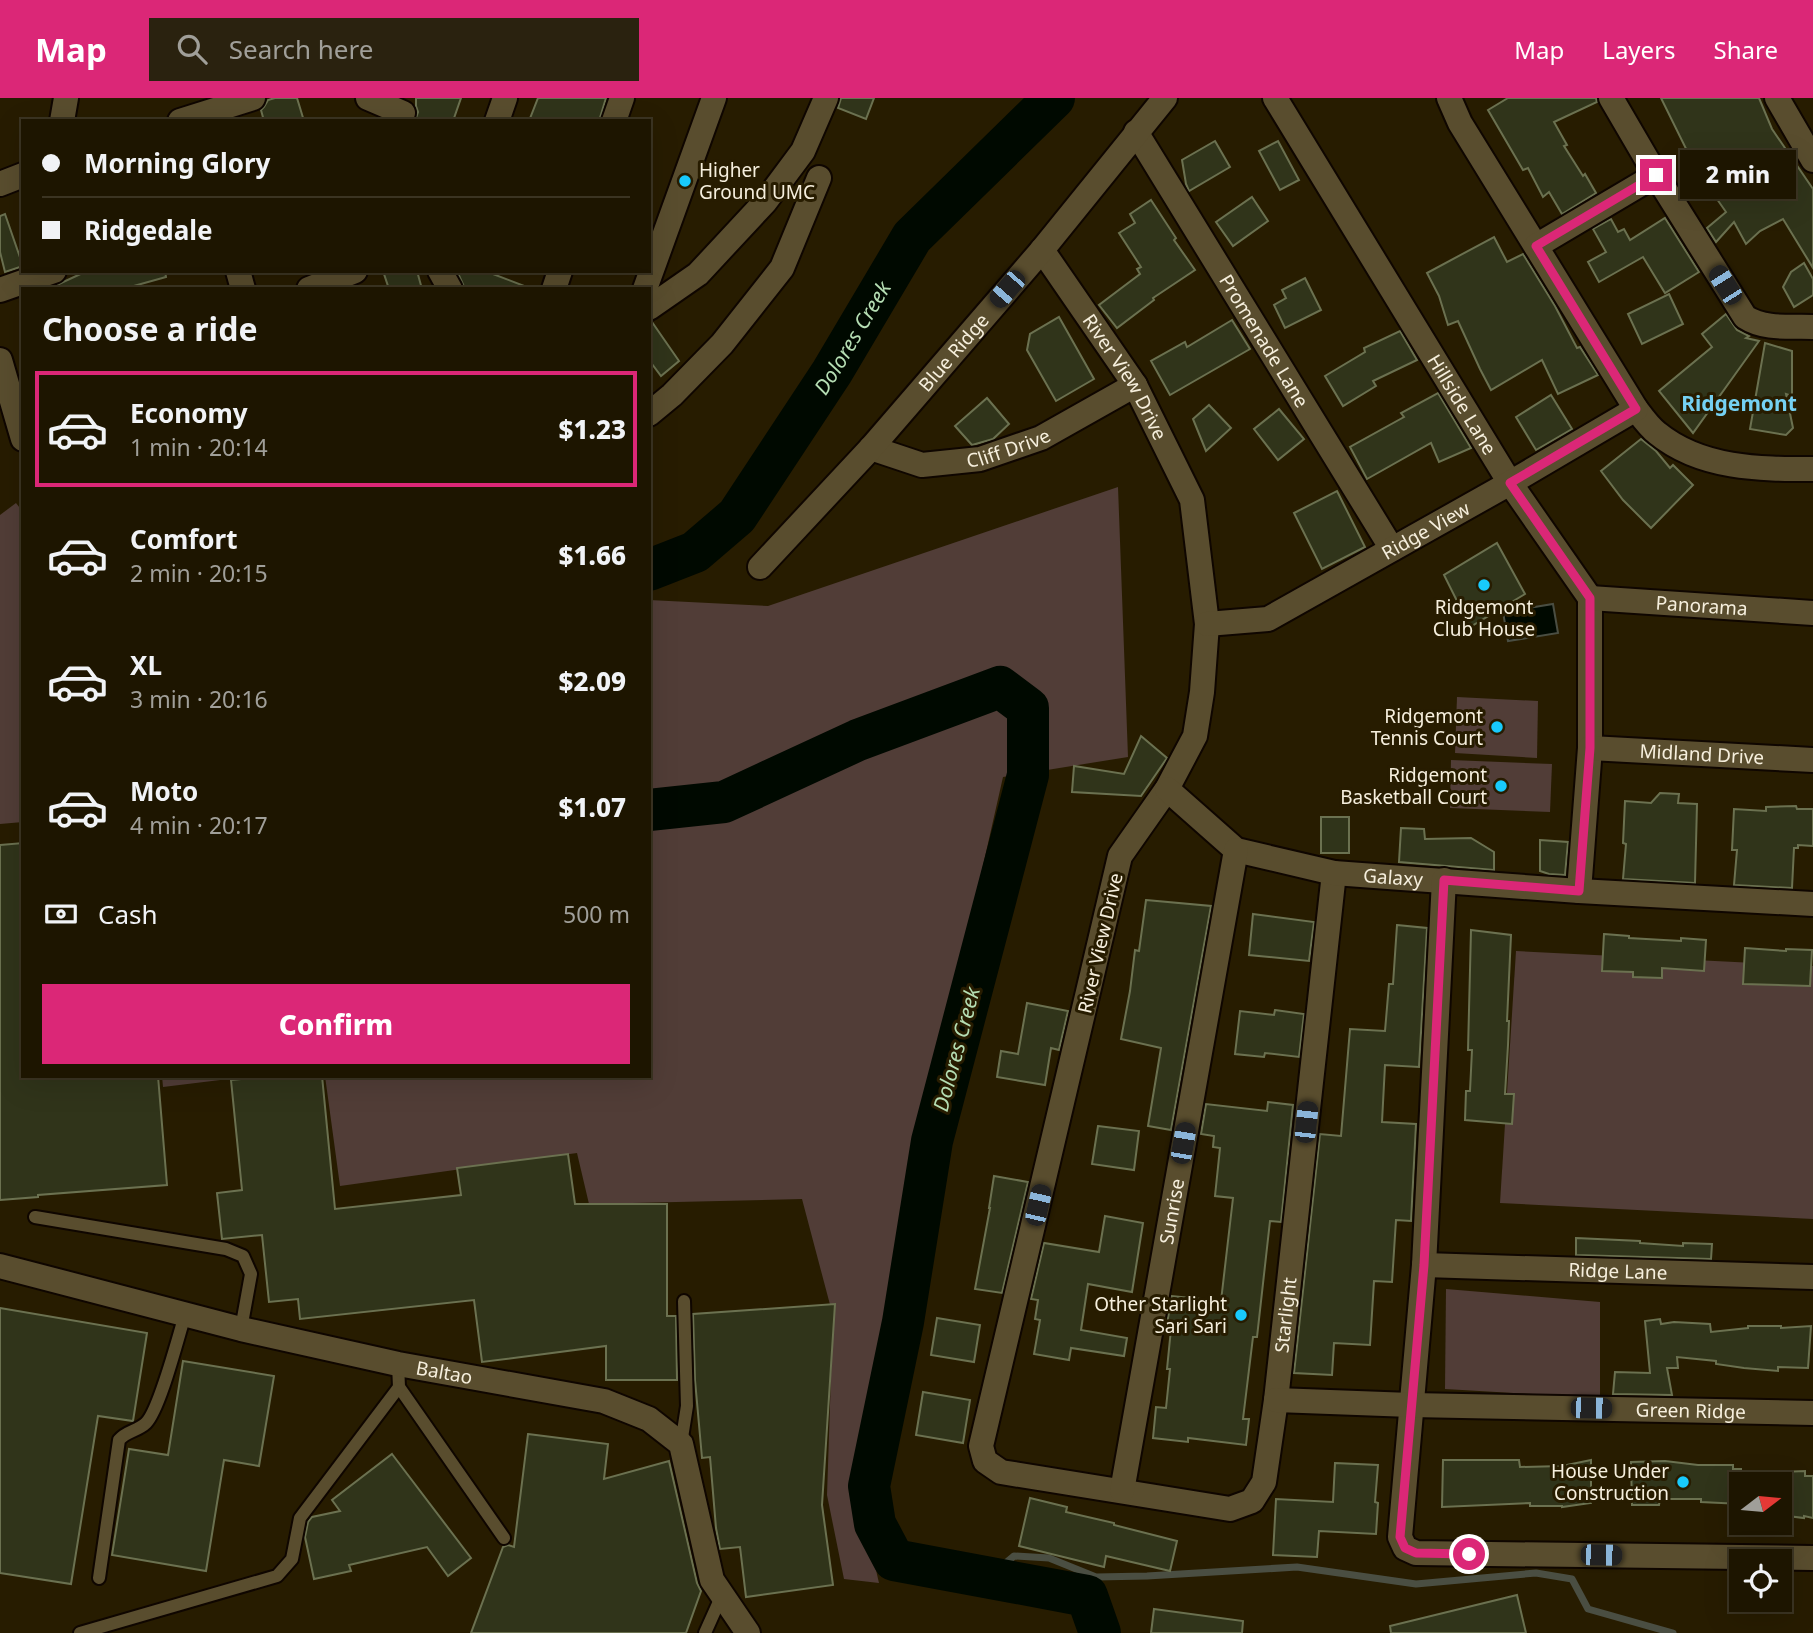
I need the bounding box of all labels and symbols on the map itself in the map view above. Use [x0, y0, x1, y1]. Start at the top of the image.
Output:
callout: 2 min [1680, 150, 1796, 200]
place label: Higher Ground UMC [699, 157, 815, 205]
route end [1640, 159, 1672, 191]
marker: Higher Ground UMC [677, 173, 693, 189]
car [1705, 262, 1746, 308]
car [986, 266, 1029, 312]
street label: Promenade Lane [1213, 269, 1315, 412]
water label: Dolores Creek [807, 274, 898, 400]
street label: Blue Ridge [912, 308, 995, 397]
street label: River View Drive [1077, 309, 1173, 444]
street label: Hillside Lane [1421, 349, 1503, 460]
district label: Ridgemont [1681, 389, 1797, 417]
street label: Cliff Drive [965, 422, 1055, 473]
street label: Ridge View [1377, 495, 1474, 566]
marker: Ridgemont Club House [1476, 577, 1492, 593]
street label: Panorama [1655, 589, 1749, 622]
place label: Ridgemont Club House [1433, 594, 1535, 642]
place label: Ridgemont Tennis Court [1371, 703, 1483, 751]
marker: Ridgemont Tennis Court [1489, 719, 1505, 735]
street label: Midland Drive [1639, 738, 1765, 770]
place label: Ridgemont Basketball Court [1340, 762, 1487, 810]
marker: Ridgemont Basketball Court [1493, 778, 1509, 794]
street label: Galaxy [1362, 862, 1424, 893]
street label: River View Drive [1071, 870, 1129, 1016]
water label: Dolores Creek [926, 982, 986, 1114]
car [1294, 1100, 1319, 1144]
car [1170, 1120, 1197, 1166]
street label: Sunrise [1153, 1176, 1190, 1246]
car [1024, 1182, 1053, 1228]
street label: Ridge Lane [1568, 1256, 1668, 1286]
street label: Starlight [1268, 1276, 1302, 1354]
place label: Other Starlight Sari Sari [1094, 1291, 1227, 1339]
marker: Other Starlight Sari Sari [1233, 1307, 1249, 1323]
street label: Baltao [414, 1354, 475, 1390]
street label: Green Ridge [1635, 1396, 1746, 1425]
car [1570, 1397, 1613, 1419]
place label: House Under Construction [1551, 1458, 1669, 1506]
north arrow [1729, 1472, 1792, 1535]
marker: House Under Construction [1675, 1474, 1691, 1490]
route start [1453, 1538, 1485, 1570]
car [1580, 1544, 1623, 1566]

